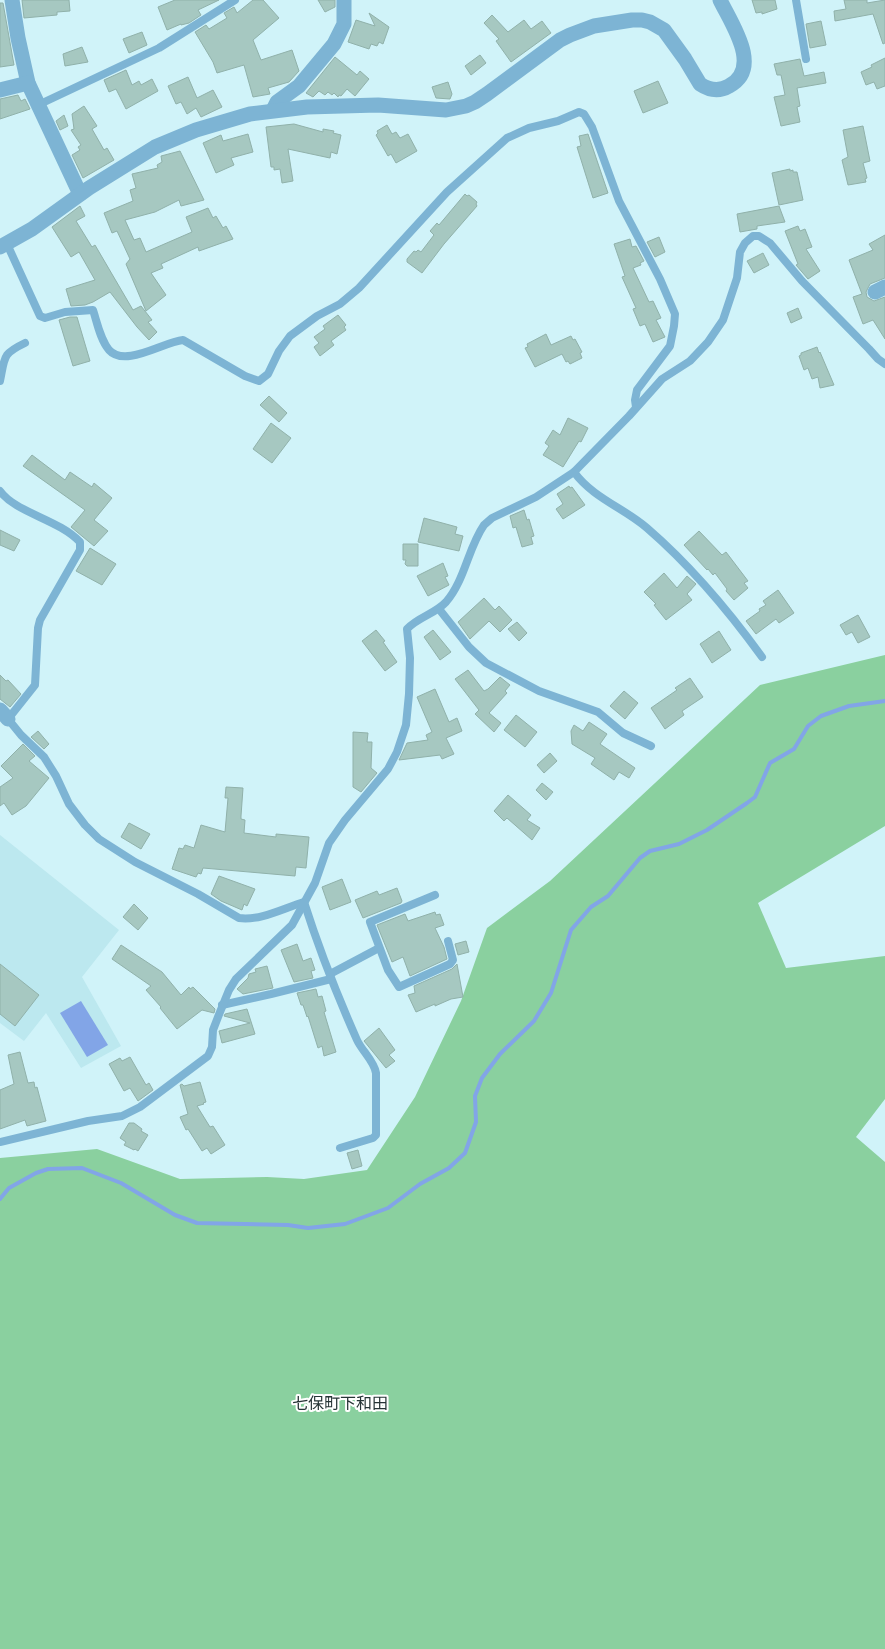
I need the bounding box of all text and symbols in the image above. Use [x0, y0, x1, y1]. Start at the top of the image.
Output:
district label: 七保町下和田 [292, 1393, 388, 1413]

